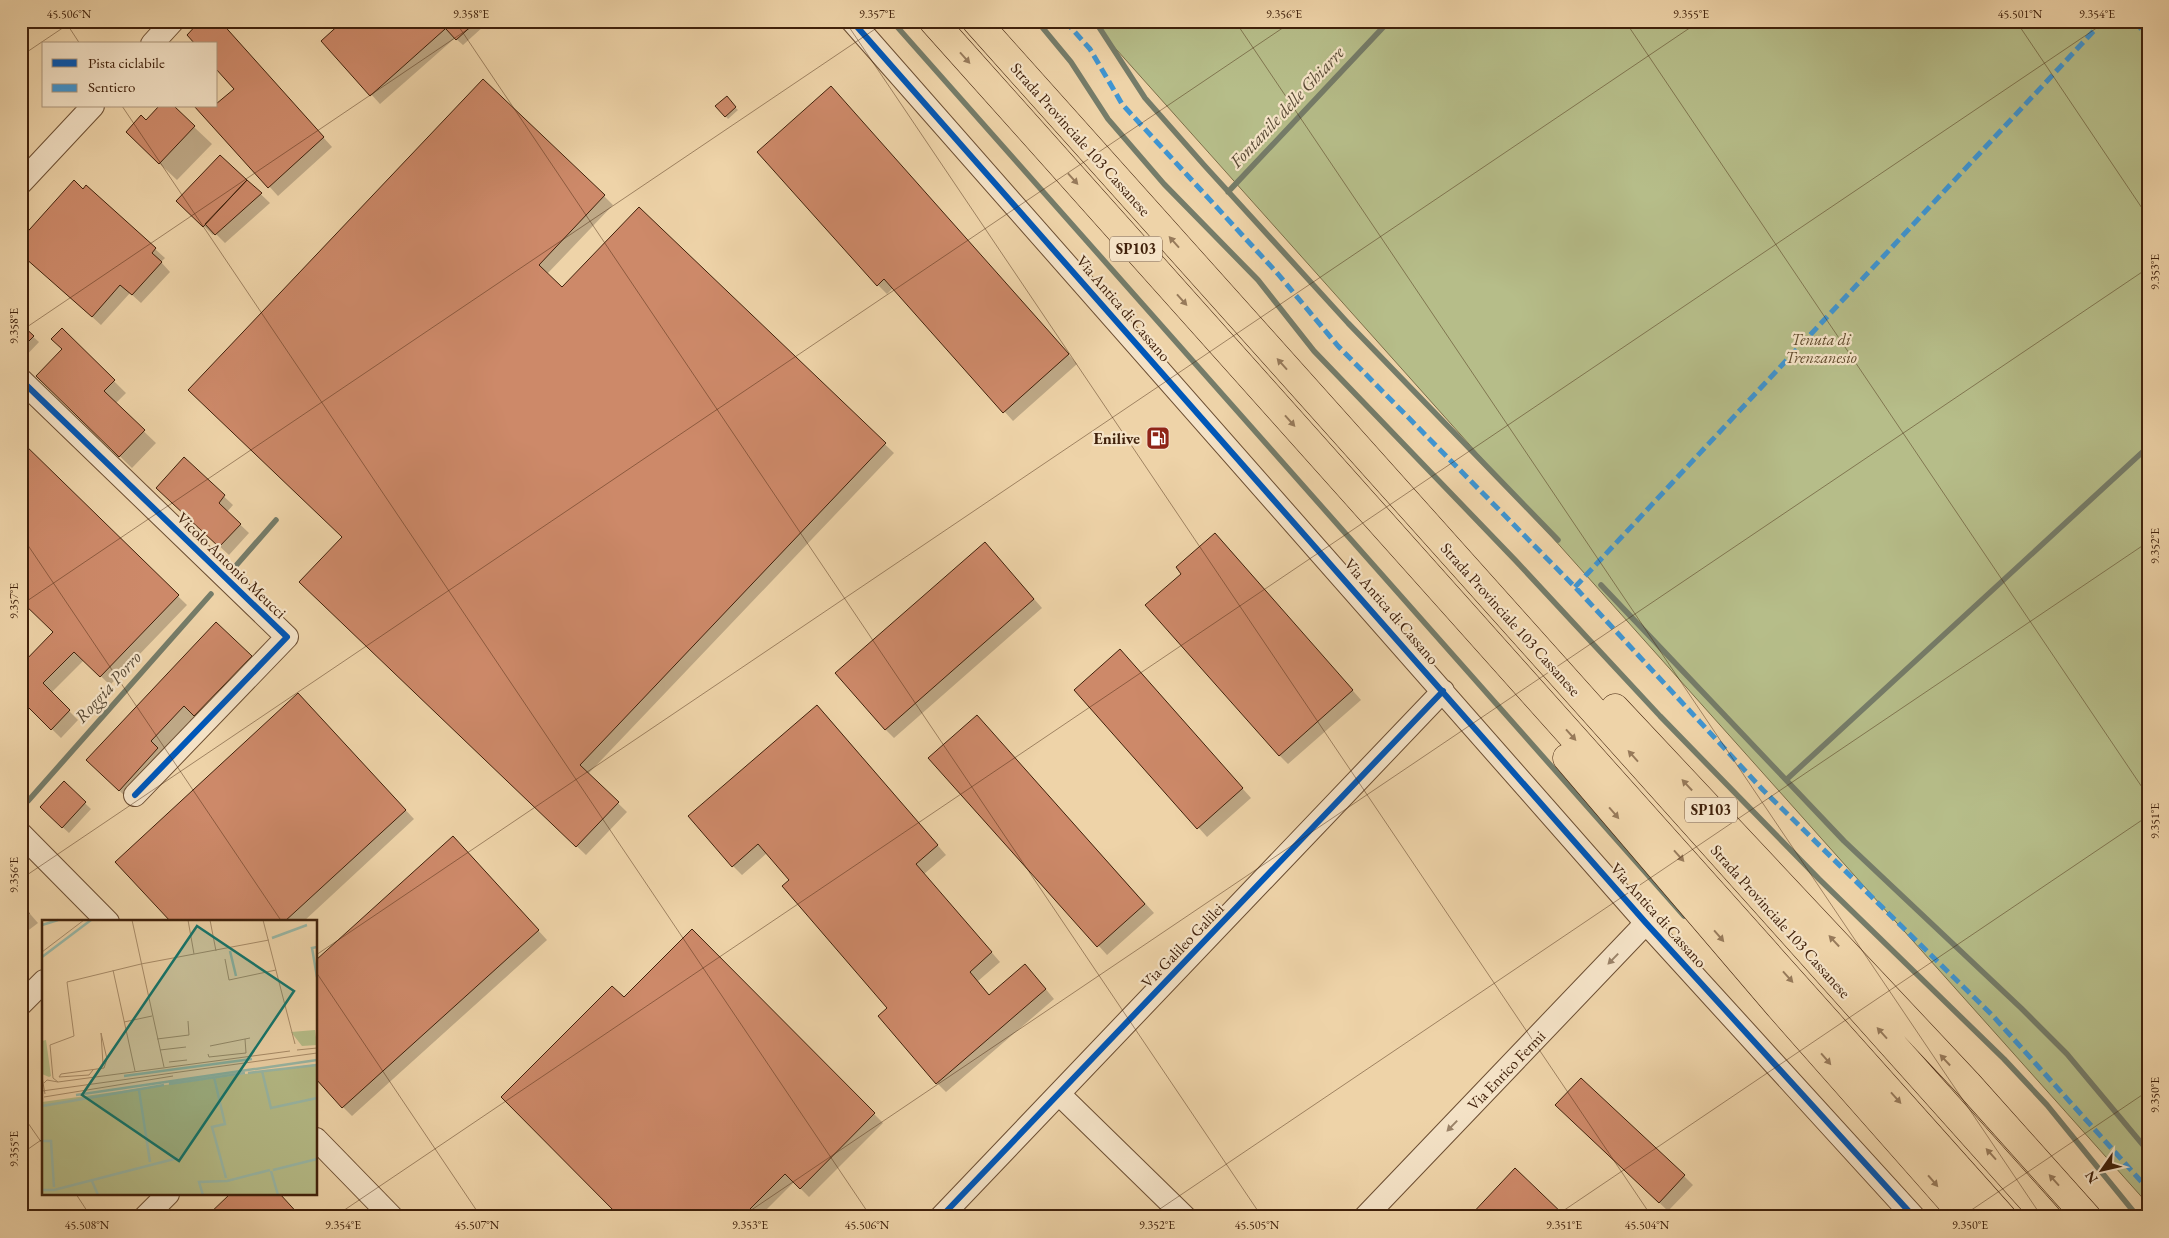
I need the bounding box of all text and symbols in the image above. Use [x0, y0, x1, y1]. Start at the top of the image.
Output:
text: 45.506°N [47, 6, 92, 22]
text: 9.358°E [453, 6, 489, 22]
text: 9.357°E [859, 6, 895, 22]
text: 9.356°E [1266, 6, 1302, 22]
text: 9.355°E [1673, 6, 1709, 22]
text: 45.501°N [1998, 6, 2043, 22]
text: 9.354°E [2079, 6, 2115, 22]
water label: Fontanile delle Ghiarre [1224, 40, 1349, 173]
legend [42, 42, 218, 108]
one-way arrow [959, 51, 971, 63]
text: Pista ciclabile [88, 53, 165, 72]
street label: Strada Provinciale 103 Cassanese [1006, 58, 1155, 221]
text: Sentiero [88, 77, 135, 96]
one-way arrow [1068, 172, 1079, 185]
road number: SP103 [1110, 236, 1162, 262]
one-way arrow [1168, 237, 1180, 249]
street label: Via Antica di Cassano [1072, 251, 1176, 366]
text: 9.353°E [2147, 254, 2163, 290]
one-way arrow [1176, 293, 1188, 305]
text: 9.358°E [6, 308, 22, 344]
park label: Tenuta di Trenzanesio [1785, 329, 1857, 368]
one-way arrow [1276, 358, 1288, 370]
one-way arrow [1284, 415, 1296, 427]
fuel station icon: Enilive [1145, 425, 1171, 451]
place label: Enilive [1094, 428, 1140, 449]
street label: Vicolo Antonio Meucci [172, 508, 291, 623]
text: 9.352°E [2147, 528, 2163, 564]
street label: Strada Provinciale 103 Cassanese [1436, 538, 1585, 701]
street label: Via Antica di Cassano [1340, 554, 1444, 669]
text: 9.357°E [6, 583, 22, 619]
water label: Roggia Porro [69, 646, 147, 728]
one-way arrow [1565, 728, 1577, 740]
one-way arrow [1628, 750, 1639, 763]
one-way arrow [1681, 779, 1693, 791]
road number: SP103 [1685, 798, 1737, 822]
text: 9.351°E [2147, 803, 2163, 839]
one-way arrow [1608, 806, 1619, 819]
street label: Strada Provinciale 103 Cassanese [1706, 840, 1855, 1003]
one-way arrow [1673, 849, 1685, 861]
text: 9.356°E [6, 857, 22, 893]
street label: Via Antica di Cassano [1606, 858, 1711, 972]
street label: Via Galileo Galilei [1136, 898, 1228, 992]
inset map [42, 920, 318, 1196]
one-way arrow [1714, 930, 1725, 943]
one-way arrow [1828, 936, 1840, 948]
one-way arrow [1607, 952, 1619, 964]
one-way arrow [1782, 970, 1793, 983]
street label: Via Enrico Fermi [1463, 1026, 1550, 1115]
one-way arrow [1876, 1028, 1888, 1040]
one-way arrow [1820, 1053, 1831, 1065]
one-way arrow [1939, 1054, 1951, 1066]
text: 9.350°E [2147, 1077, 2163, 1113]
one-way arrow [1890, 1091, 1902, 1103]
one-way arrow [1446, 1120, 1458, 1132]
text: 9.355°E [6, 1131, 22, 1167]
north arrow [2076, 1146, 2126, 1196]
one-way arrow [1985, 1148, 1996, 1161]
text: N [2080, 1167, 2102, 1187]
one-way arrow [1928, 1174, 1939, 1187]
one-way arrow [2049, 1174, 2060, 1187]
text: 45.508°N [65, 1217, 110, 1233]
text: 9.354°E [325, 1217, 361, 1233]
text: 45.507°N [455, 1217, 500, 1233]
text: 9.353°E [732, 1217, 768, 1233]
text: 45.506°N [845, 1217, 890, 1233]
text: 9.352°E [1139, 1217, 1175, 1233]
text: 45.505°N [1235, 1217, 1280, 1233]
text: 9.351°E [1546, 1217, 1582, 1233]
text: 45.504°N [1625, 1217, 1670, 1233]
text: 9.350°E [1952, 1217, 1988, 1233]

